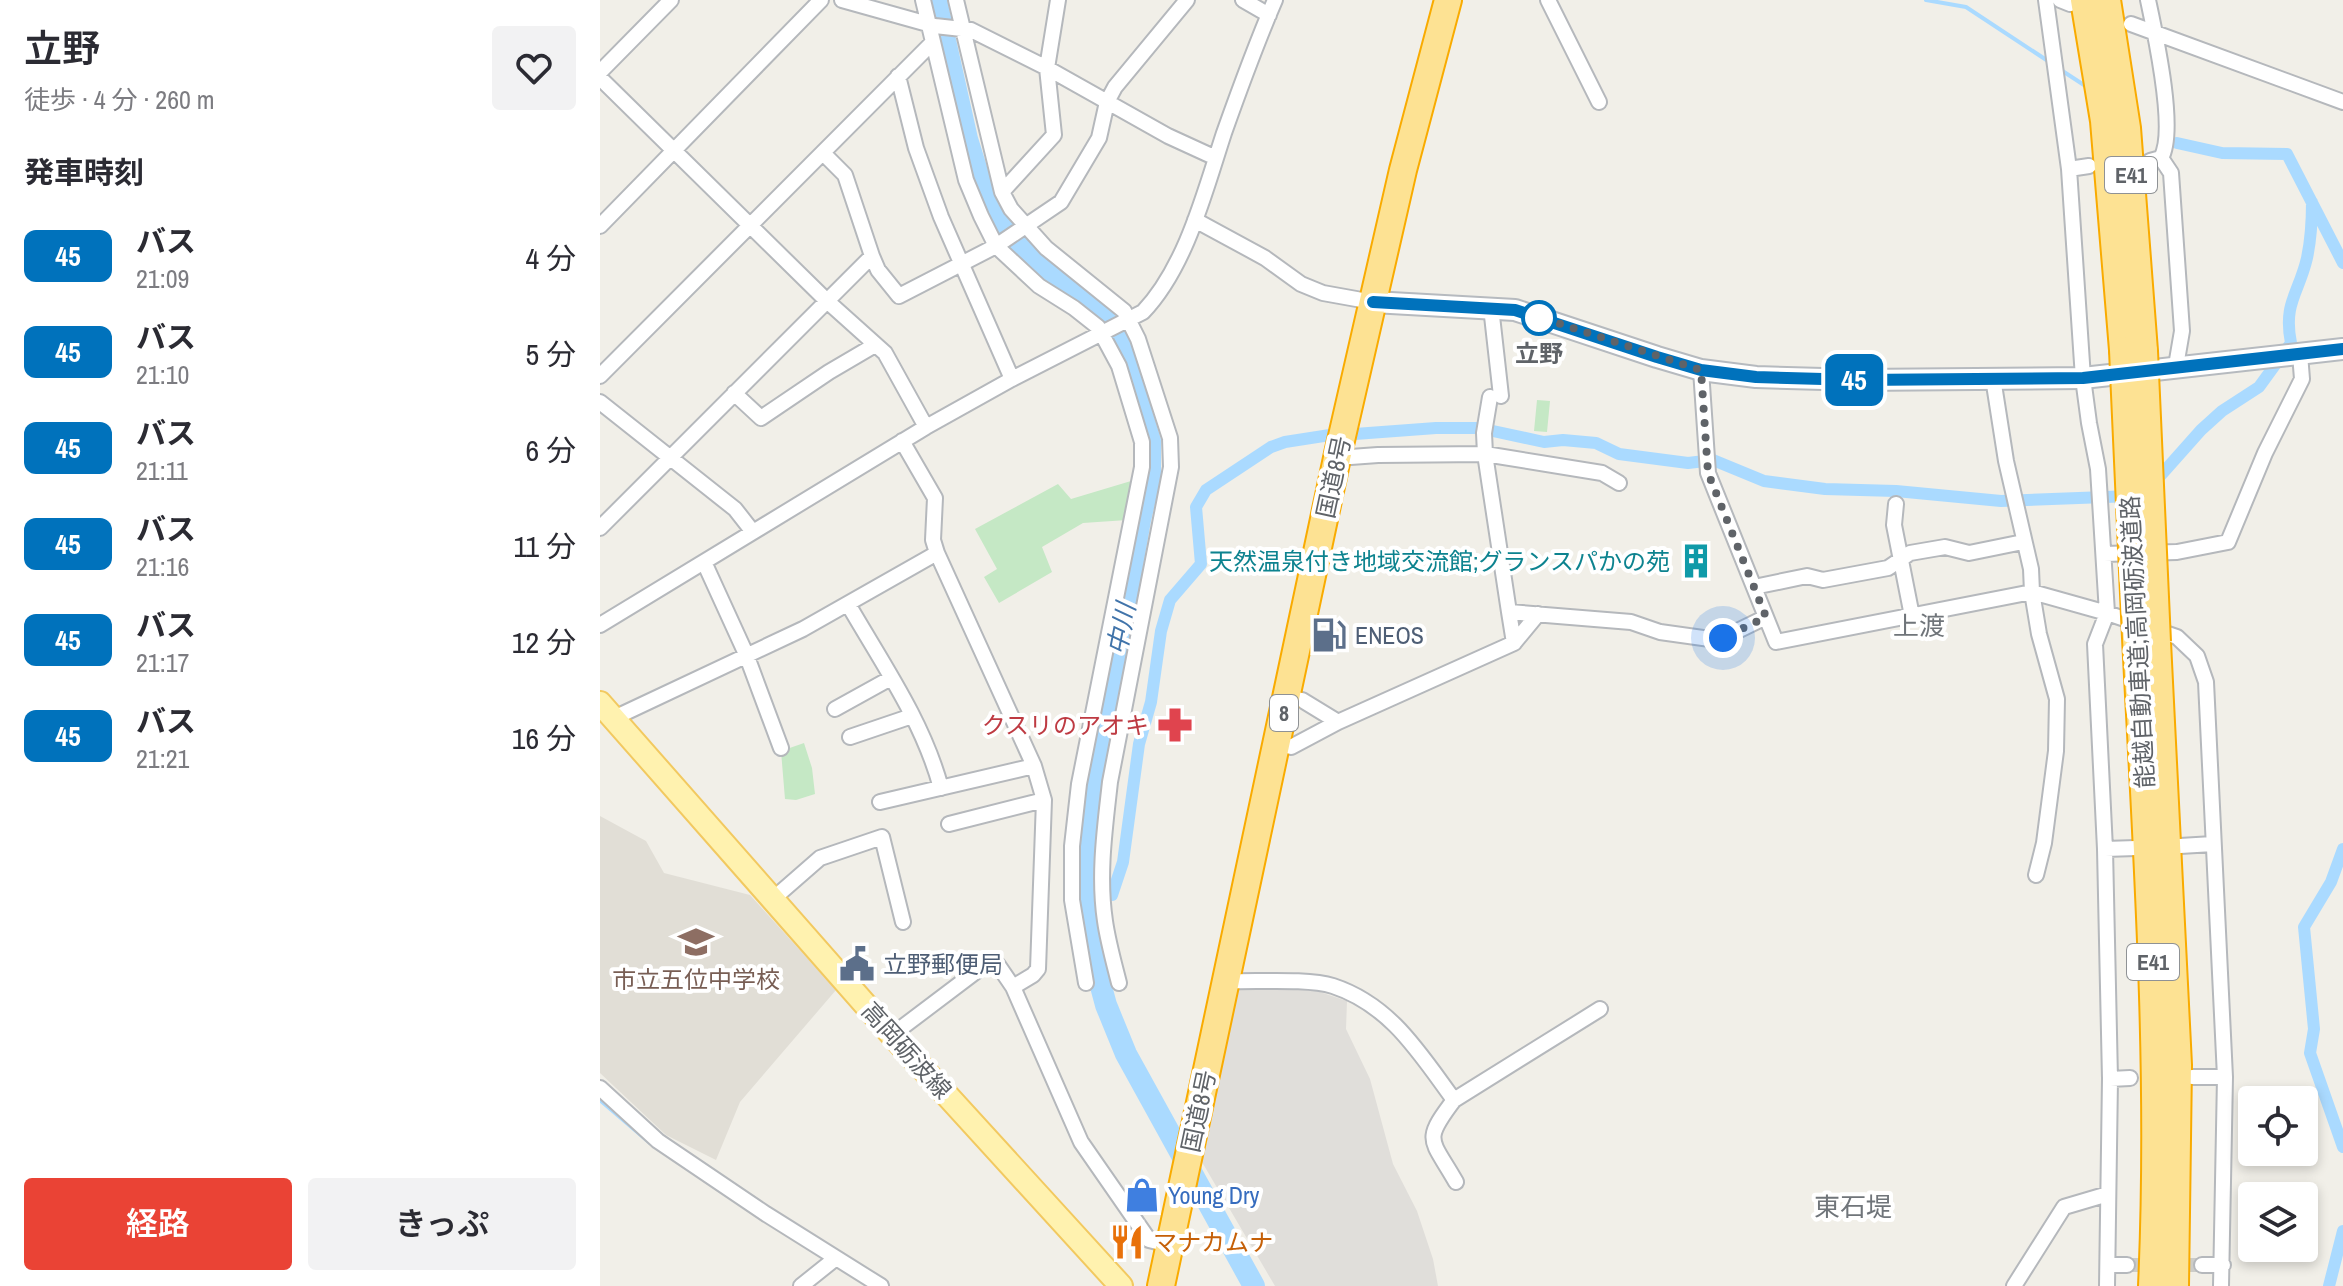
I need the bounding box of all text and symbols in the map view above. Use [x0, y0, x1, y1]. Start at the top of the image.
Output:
text: 立野 [24, 23, 100, 74]
button: heart [492, 26, 576, 110]
text: 徒歩 · 4 分 · 260 m [24, 82, 215, 117]
text: 発車時刻 [24, 152, 144, 192]
road number: E41 [2105, 157, 2157, 193]
text: バス [136, 221, 196, 261]
text: 45 [55, 237, 81, 275]
text: 4 分 [525, 238, 576, 278]
text: 21:09 [136, 261, 189, 296]
marker: 立野 [1522, 301, 1556, 335]
text: バス [136, 317, 196, 357]
text: 45 [55, 333, 81, 371]
text: 5 分 [525, 334, 576, 374]
place label: 立野 [1515, 337, 1563, 369]
line badge: 45 [1818, 354, 1890, 406]
text: 21:10 [136, 357, 189, 392]
text: 45 [1841, 361, 1867, 399]
text: バス [136, 413, 196, 453]
text: 45 [55, 429, 81, 467]
text: 6 分 [525, 430, 576, 470]
street label: 国道8号 [1309, 433, 1357, 521]
text: 21:11 [136, 453, 188, 488]
street label: 能越自動車道;高岡砺波道路 [2113, 495, 2161, 789]
text: バス [136, 509, 196, 549]
text: 45 [55, 525, 81, 563]
text: 11 分 [514, 526, 576, 566]
building icon: 天然温泉付き地域交流館;グランスパかの苑 [1677, 542, 1715, 580]
place label: 天然温泉付き地域交流館;グランスパかの苑 [1209, 545, 1670, 577]
text: 21:16 [136, 549, 189, 584]
water label: 中川 [1099, 597, 1144, 658]
text: バス [136, 605, 196, 645]
district label: 上渡 [1893, 608, 1945, 643]
fuel station icon: ENEOS [1310, 616, 1348, 654]
your location [1703, 618, 1743, 658]
place label: ENEOS [1355, 619, 1424, 651]
text: 45 [55, 621, 81, 659]
text: 12 分 [512, 622, 576, 662]
text: 21:17 [136, 645, 189, 680]
road number: 8 [1270, 695, 1298, 731]
text: バス [136, 701, 196, 741]
pharmacy icon: クスリのアオキ [1156, 706, 1194, 744]
place label: クスリのアオキ [982, 709, 1149, 741]
text: 45 [55, 717, 81, 755]
text: 16 分 [512, 718, 576, 758]
text: 21:21 [136, 741, 189, 776]
school or university icon: 市立五位中学校 [677, 923, 715, 961]
road number: E41 [2127, 944, 2179, 980]
public building icon: 立野郵便局 [838, 945, 876, 983]
place label: 立野郵便局 [883, 948, 1003, 980]
place label: 市立五位中学校 [612, 963, 780, 995]
street label: 高岡砺波線 [855, 995, 959, 1105]
street label: 国道8号 [1174, 1067, 1222, 1155]
map controls [2238, 1086, 2318, 1262]
button: locate [2238, 1086, 2318, 1166]
shop icon: Young Dry [1123, 1176, 1161, 1214]
button: 経路 [24, 1178, 292, 1270]
button: きっぷ [308, 1178, 576, 1270]
place label: Young Dry [1168, 1179, 1260, 1211]
button: layers [2238, 1182, 2318, 1262]
district label: 東石堤 [1814, 1189, 1892, 1224]
restaurant icon: マナカムナ [1108, 1223, 1146, 1261]
place label: マナカムナ [1153, 1226, 1273, 1258]

